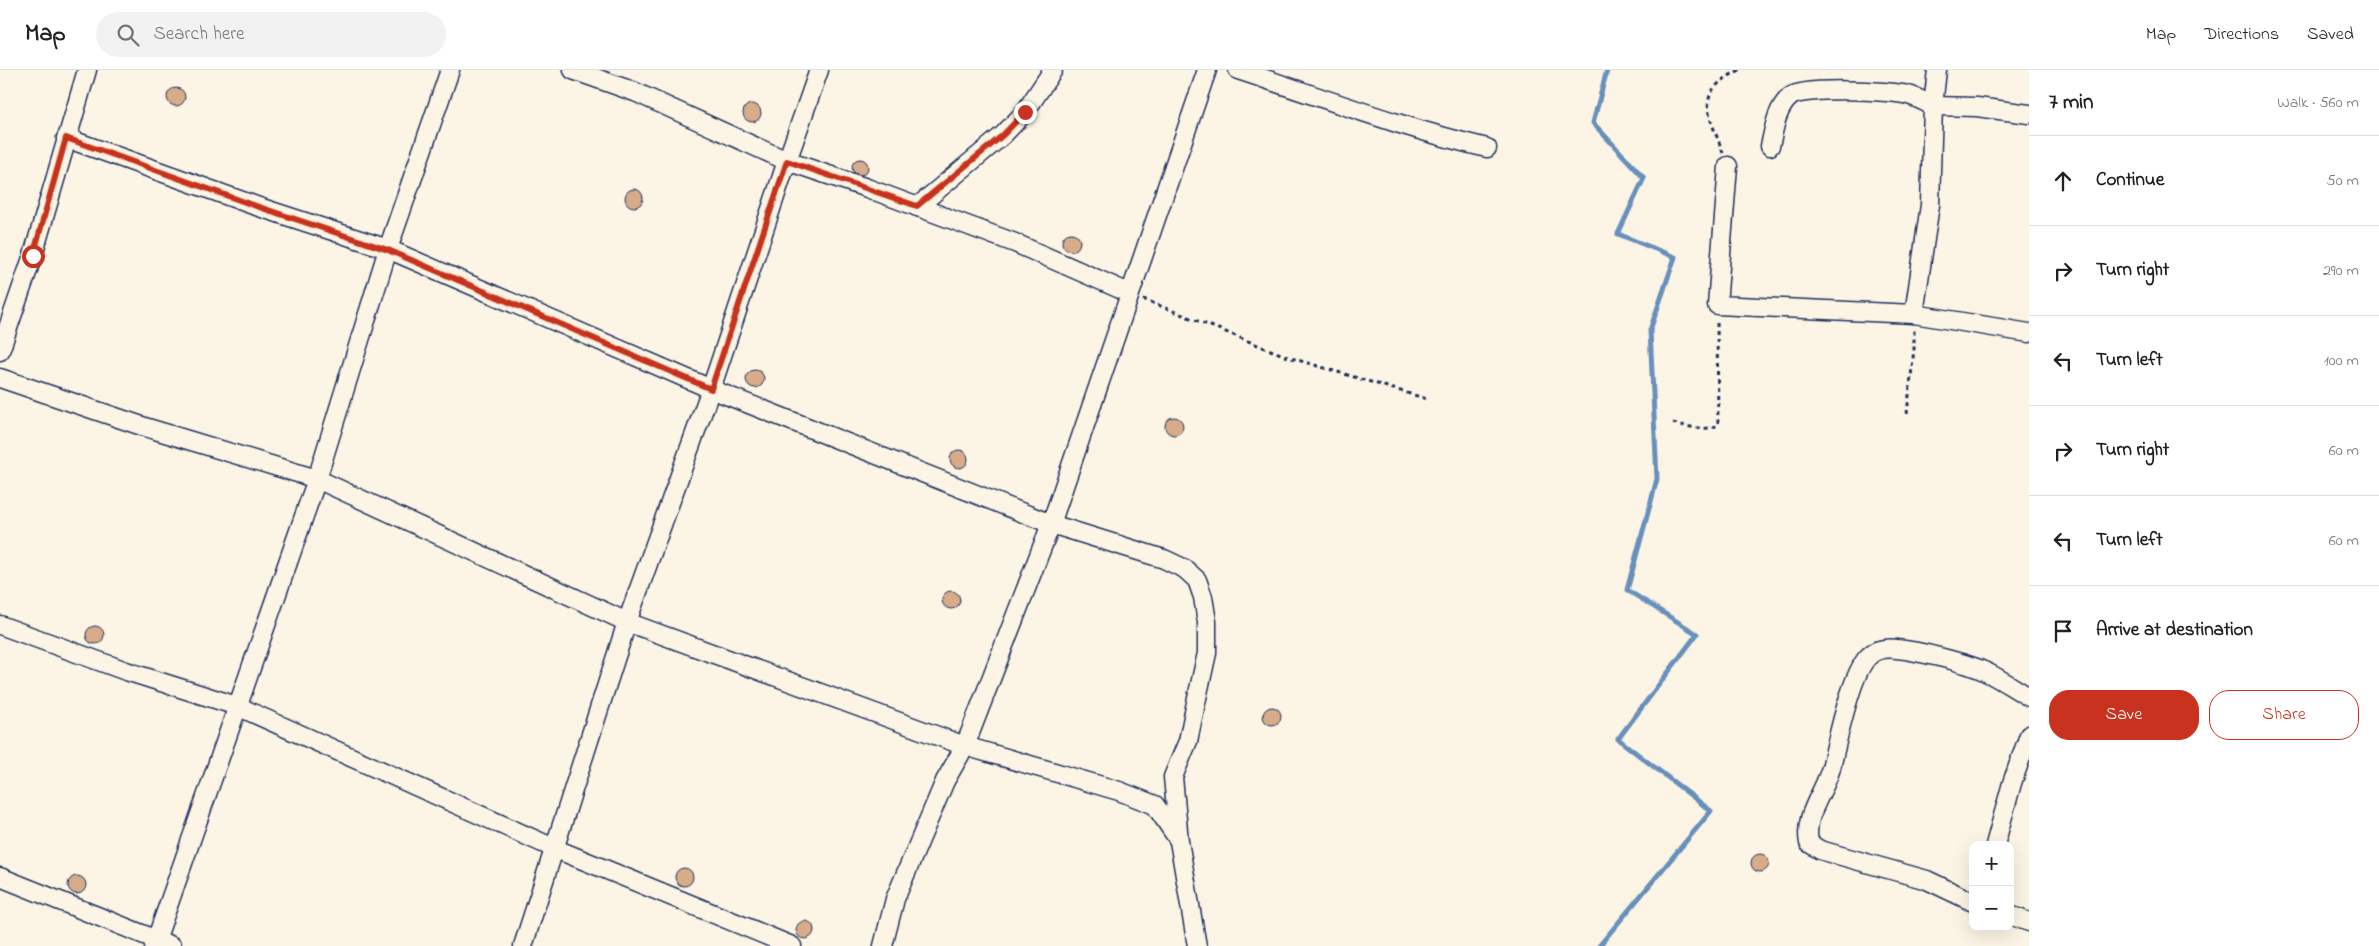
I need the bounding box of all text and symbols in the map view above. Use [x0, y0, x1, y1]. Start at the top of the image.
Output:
search box [96, 12, 446, 57]
text: Map [25, 17, 66, 52]
icon: search [114, 21, 142, 49]
text: Search here [154, 21, 245, 48]
text: Map [2146, 22, 2176, 48]
text: Directions [2204, 22, 2279, 48]
text: Saved [2307, 22, 2354, 48]
text: 7 min [2049, 88, 2093, 118]
text: Walk · 560 m [2277, 91, 2359, 115]
route end [1014, 101, 1037, 124]
icon: ahead [2049, 167, 2077, 195]
text: Continue [2096, 167, 2164, 194]
text: 50 m [2327, 169, 2359, 193]
route start [22, 245, 45, 268]
icon: right [2049, 257, 2077, 285]
text: Turn right [2096, 257, 2169, 284]
text: 290 m [2323, 259, 2359, 283]
icon: left [2049, 347, 2077, 375]
text: Turn left [2096, 347, 2163, 374]
text: 100 m [2324, 349, 2359, 373]
icon: right [2049, 437, 2077, 465]
text: Turn right [2096, 437, 2169, 464]
text: 60 m [2329, 439, 2359, 463]
icon: left [2049, 527, 2077, 555]
text: Turn left [2096, 527, 2163, 554]
text: 60 m [2329, 529, 2359, 553]
icon: arrive [2049, 617, 2077, 645]
text: Arrive at destination [2096, 617, 2253, 644]
button: Save [2049, 690, 2199, 740]
button: Share [2209, 690, 2359, 740]
map controls [1969, 841, 2014, 931]
button: + [1969, 841, 2014, 886]
button: − [1969, 886, 2014, 931]

